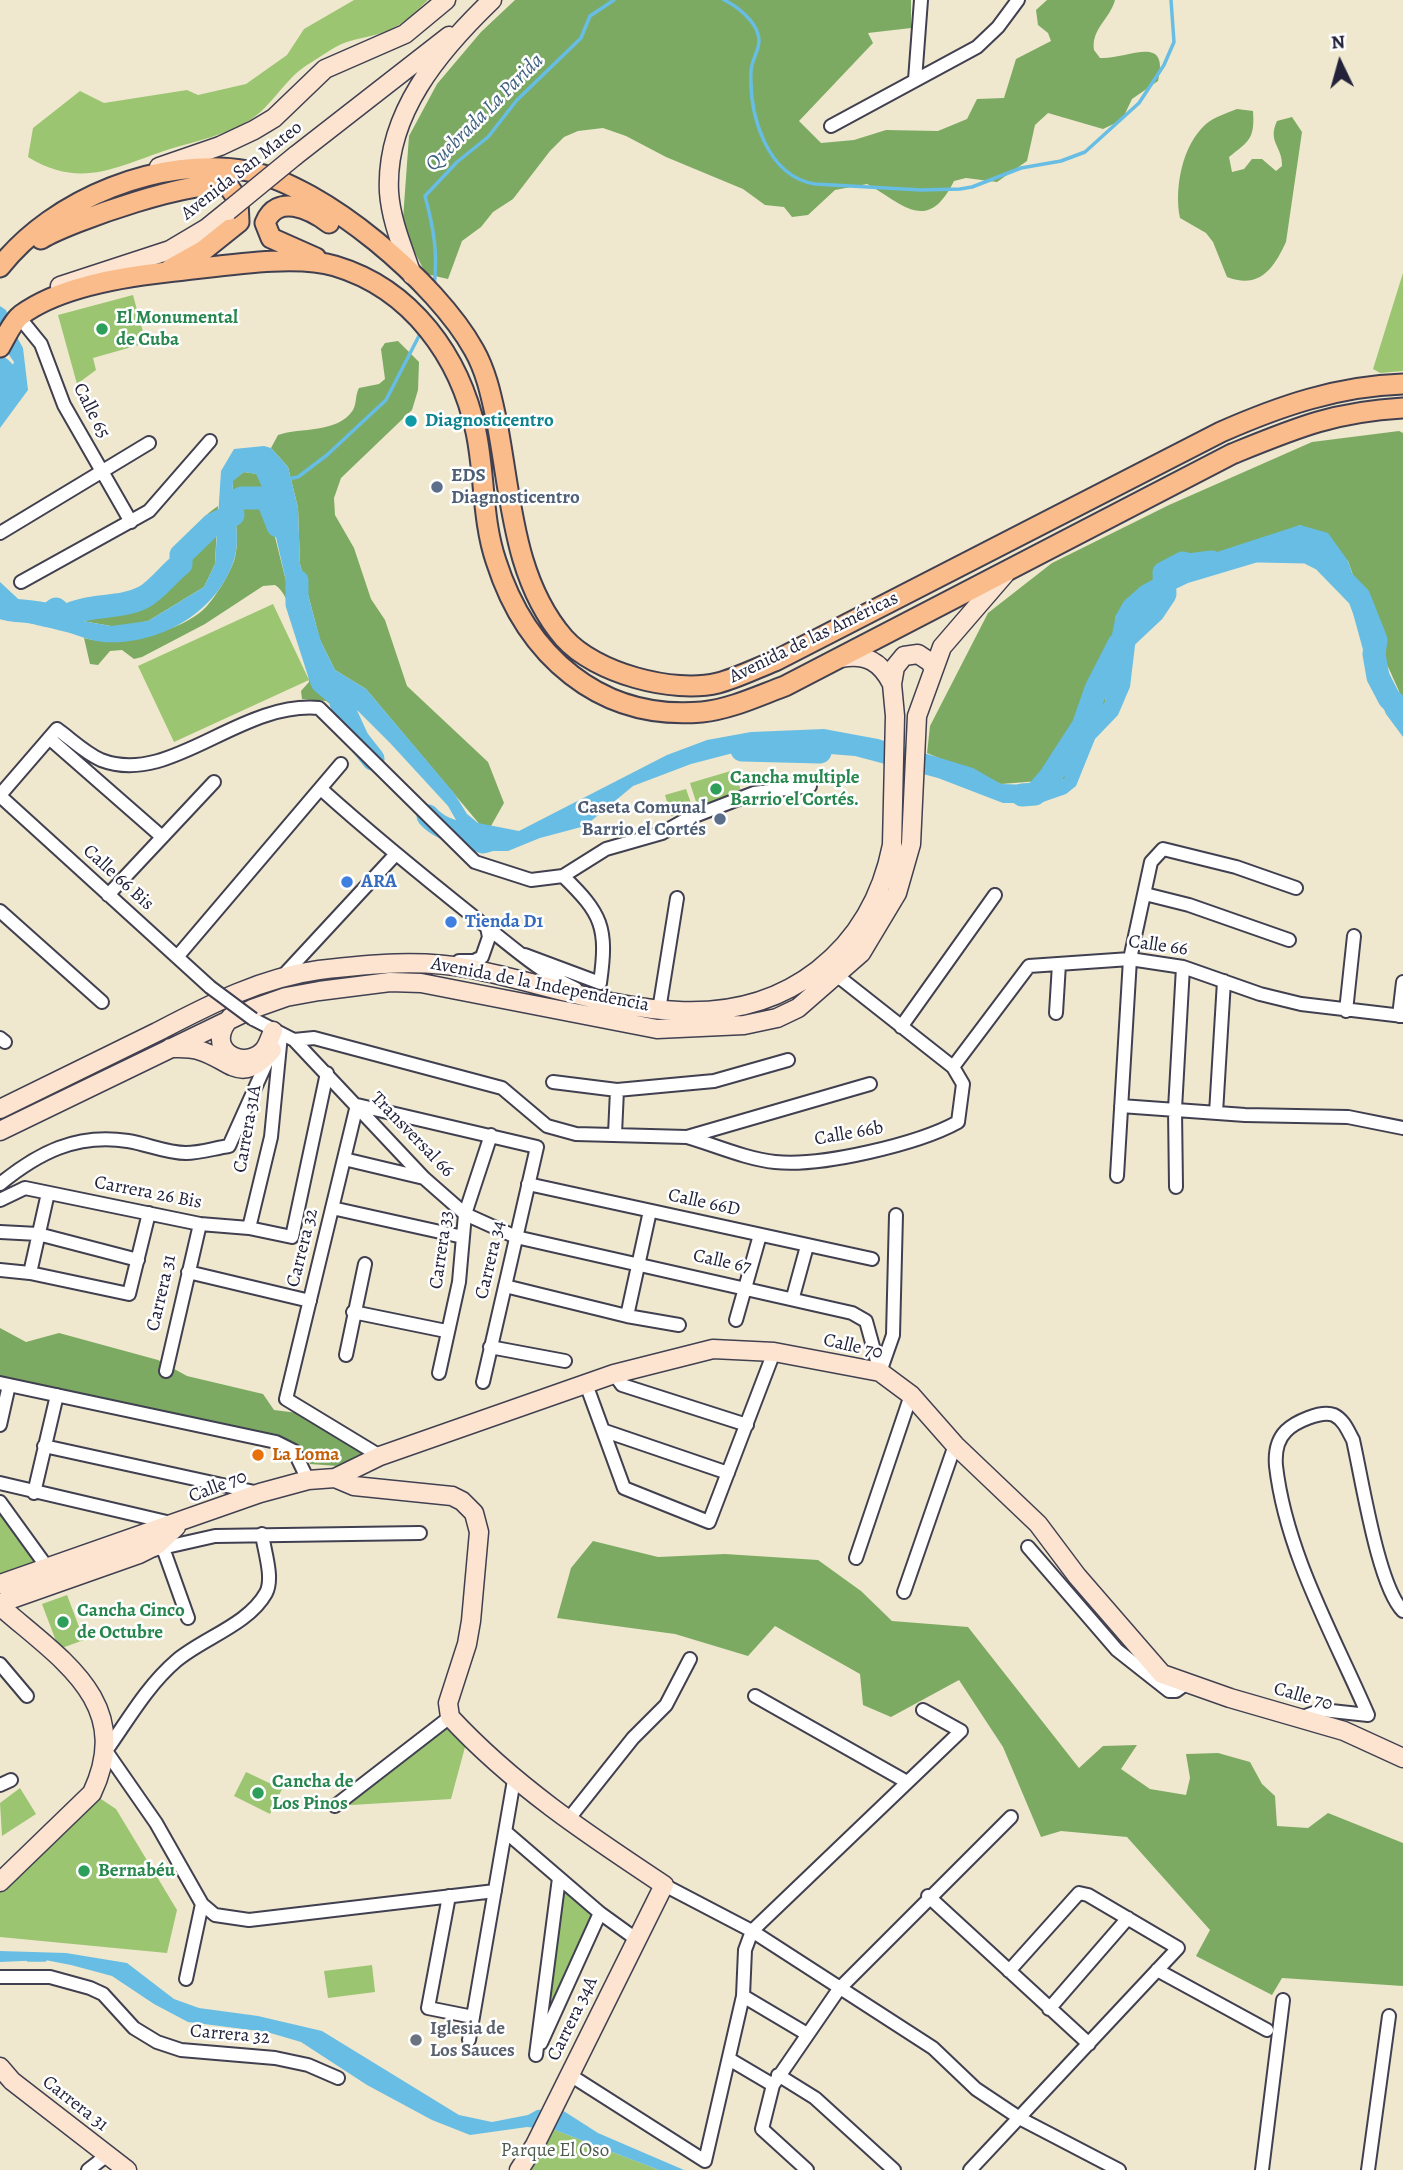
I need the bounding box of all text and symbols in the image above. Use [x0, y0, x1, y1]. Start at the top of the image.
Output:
north arrow [1305, 28, 1375, 98]
text: N [1330, 29, 1346, 56]
water label: Quebrada La Parida [421, 49, 549, 177]
street label: Avenida San Mateo [177, 117, 307, 225]
place label: El Monumental de Cuba [116, 307, 238, 351]
marker: El Monumental de Cuba [94, 321, 110, 337]
street label: Calle 65 [67, 379, 115, 443]
place label: Diagnosticentro [425, 410, 554, 432]
marker: Diagnosticentro [403, 413, 419, 429]
place label: EDS Diagnosticentro [451, 465, 580, 509]
marker: EDS Diagnosticentro [429, 479, 445, 495]
street label: Avenida de las Américas [726, 587, 902, 689]
place label: Cancha multiple Barrio el Cortés. [730, 767, 860, 811]
marker: Cancha multiple Barrio el Cortés. [708, 781, 724, 797]
place label: Caseta Comunal Barrio el Cortés [577, 797, 706, 841]
marker: Caseta Comunal Barrio el Cortés [712, 811, 728, 827]
street label: Calle 66 Bis [78, 840, 158, 916]
place label: ARA [361, 871, 397, 893]
marker: ARA [339, 874, 355, 890]
place label: Tienda D1 [465, 911, 543, 933]
marker: Tienda D1 [443, 914, 459, 930]
street label: Calle 66 [1127, 931, 1189, 961]
street label: Avenida de la Independencia [429, 953, 651, 1017]
street label: Carrera 31A [229, 1083, 267, 1175]
street label: Transversal 66 [366, 1087, 458, 1183]
street label: Calle 66b [813, 1117, 885, 1151]
street label: Carrera 26 Bis [92, 1171, 204, 1215]
street label: Calle 66D [666, 1184, 742, 1222]
street label: Carrera 32 [282, 1206, 324, 1290]
street label: Carrera 33 [425, 1209, 459, 1291]
street label: Carrera 34 [471, 1219, 511, 1301]
street label: Calle 67 [691, 1245, 753, 1279]
street label: Carrera 31 [142, 1253, 182, 1333]
street label: Calle 70 [821, 1329, 885, 1365]
place label: La Loma [272, 1444, 340, 1466]
marker: La Loma [250, 1447, 266, 1463]
street label: Calle 70 [186, 1466, 250, 1508]
place label: Cancha Cinco de Octubre [77, 1600, 185, 1644]
marker: Cancha Cinco de Octubre [55, 1614, 71, 1630]
street label: Calle 70 [1271, 1678, 1335, 1716]
place label: Cancha de Los Pinos [272, 1771, 353, 1815]
marker: Cancha de Los Pinos [250, 1785, 266, 1801]
place label: Bernabéu [98, 1860, 175, 1882]
marker: Bernabéu [76, 1863, 92, 1879]
street label: Carrera 34A [543, 1973, 603, 2065]
place label: Iglesia de Los Sauces [430, 2018, 515, 2062]
street label: Carrera 32 [189, 2020, 271, 2050]
marker: Iglesia de Los Sauces [408, 2032, 424, 2048]
street label: Carrera 31 [37, 2071, 113, 2137]
park label: Parque El Oso [501, 2140, 609, 2162]

